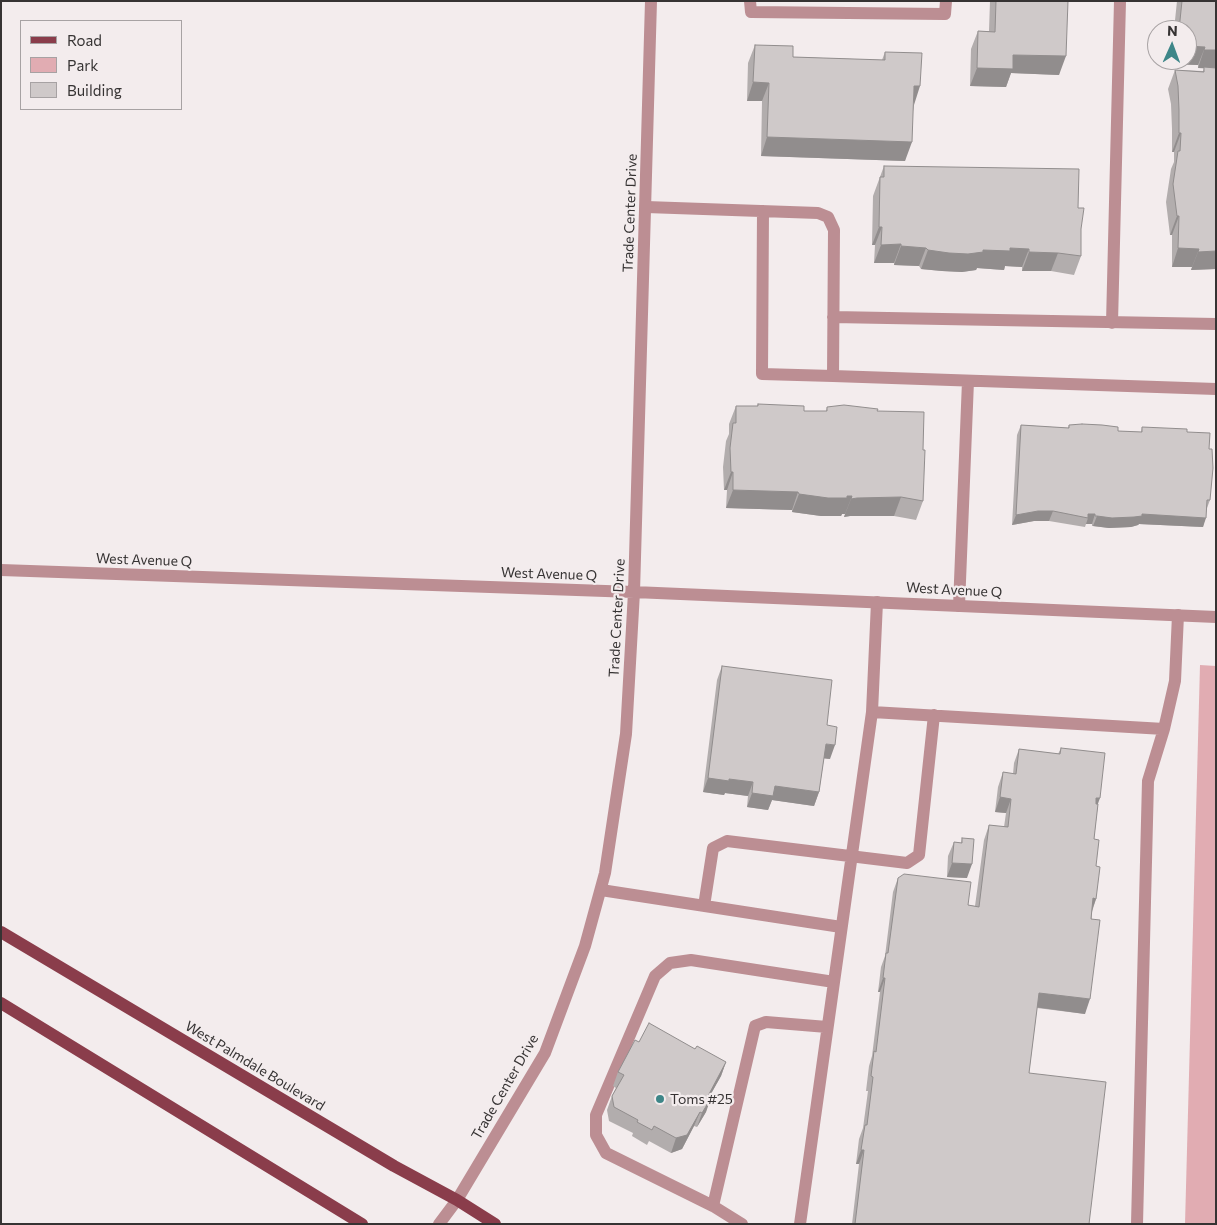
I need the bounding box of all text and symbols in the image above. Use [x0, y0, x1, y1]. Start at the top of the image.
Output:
legend [20, 20, 182, 110]
north arrow [1147, 20, 1197, 70]
text: N [1167, 22, 1178, 39]
text: Road [67, 31, 102, 49]
text: Park [67, 56, 98, 74]
text: Building [67, 81, 122, 99]
street label: Trade Center Drive [620, 153, 640, 273]
street label: West Avenue Q [96, 550, 192, 570]
street label: Trade Center Drive [606, 558, 628, 678]
street label: West Avenue Q [501, 564, 597, 584]
street label: West Avenue Q [906, 579, 1002, 601]
street label: West Palmdale Boulevard [182, 1018, 328, 1114]
street label: Trade Center Drive [468, 1031, 542, 1143]
place label: Toms #25 [670, 1091, 733, 1107]
marker: Toms #25 [654, 1093, 666, 1105]

